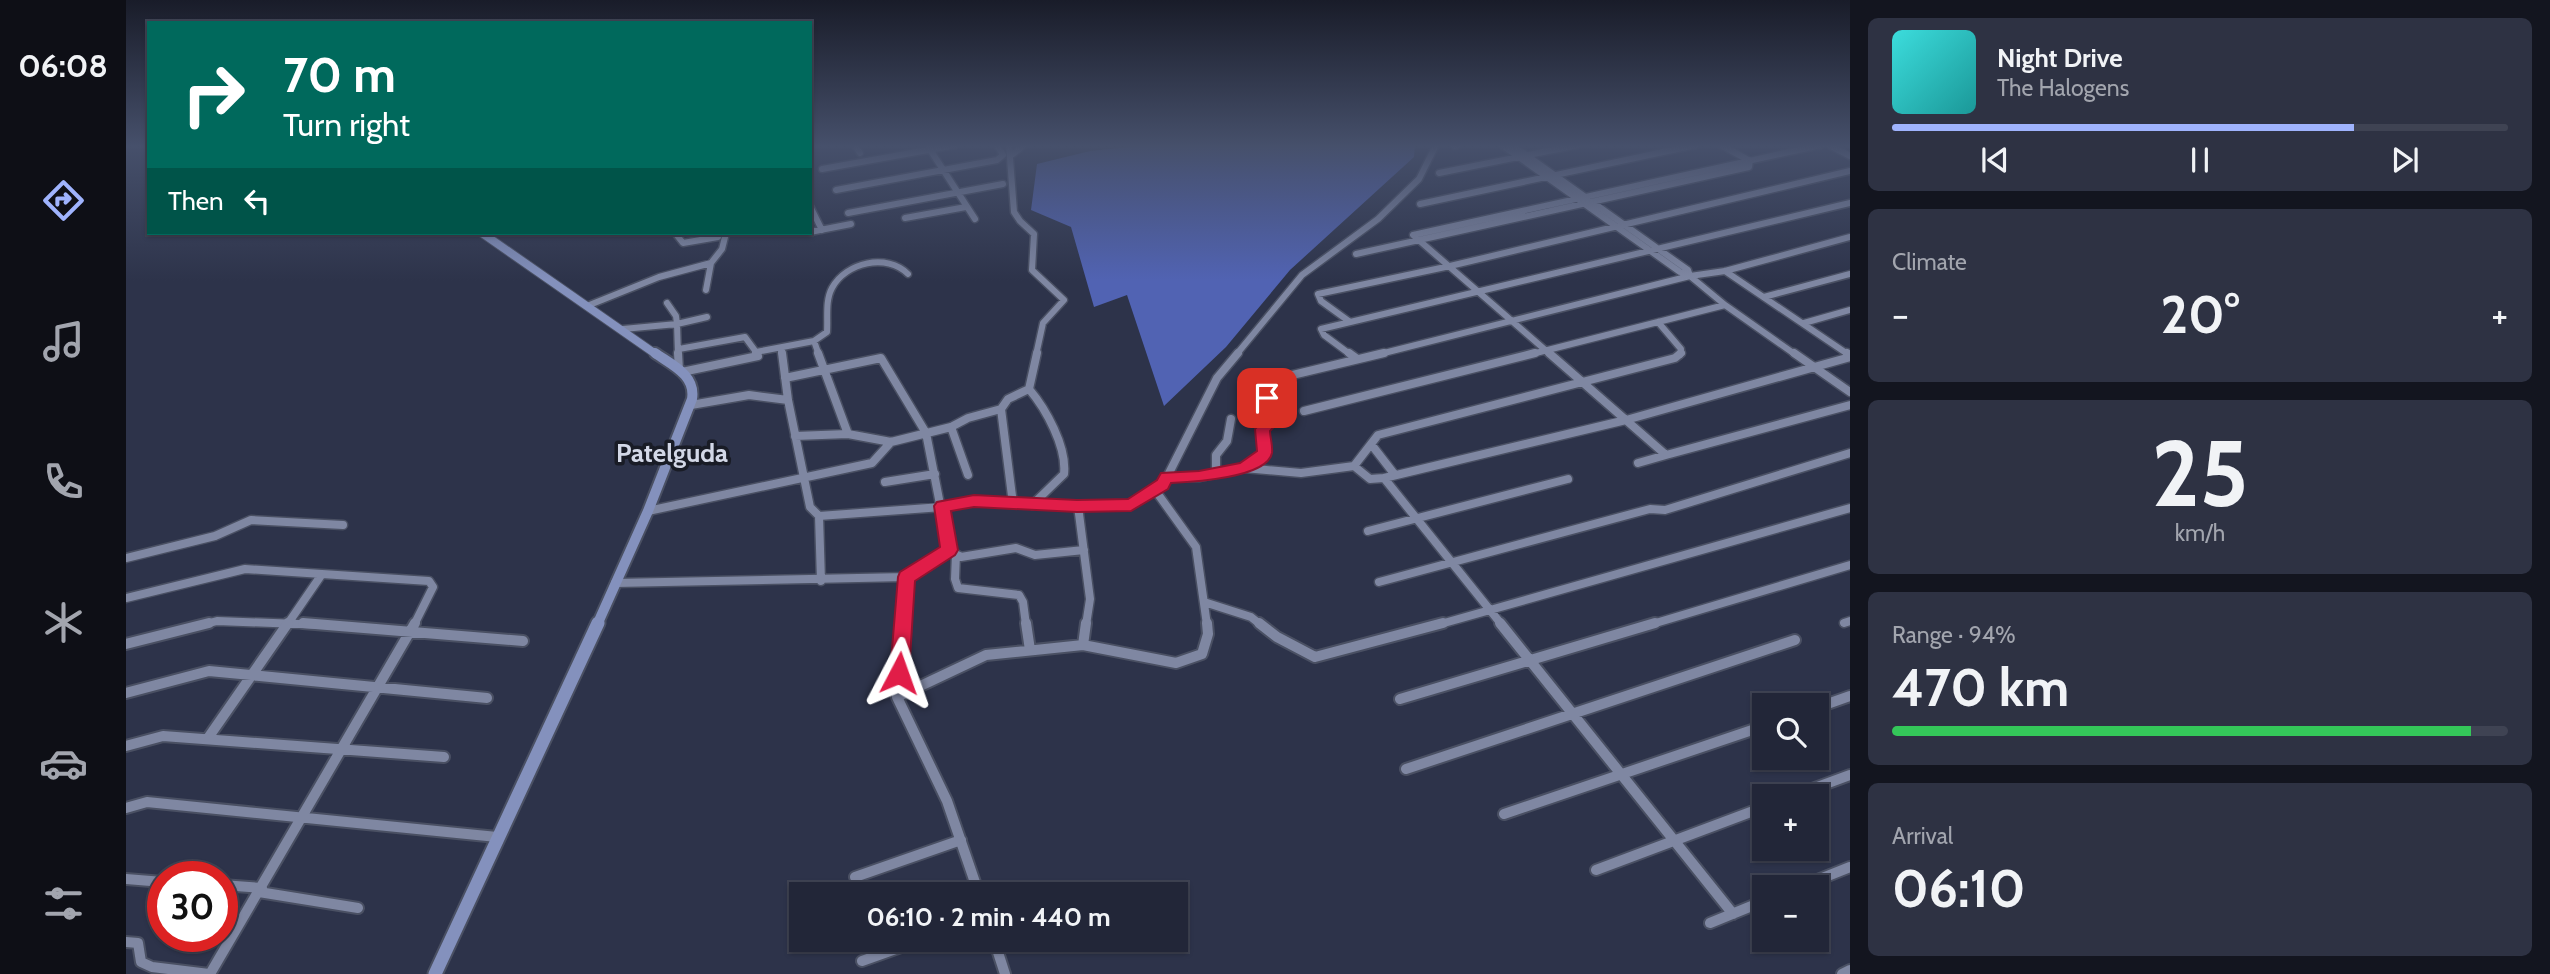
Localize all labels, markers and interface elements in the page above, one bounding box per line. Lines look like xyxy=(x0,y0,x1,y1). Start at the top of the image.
text: Night Drive xyxy=(1997,42,2123,74)
text: 70 m xyxy=(283,45,396,104)
text: 06:08 xyxy=(18,46,108,85)
icon: right xyxy=(168,49,259,140)
text: The Halogens xyxy=(1997,74,2129,102)
text: Turn right xyxy=(283,105,410,144)
icon: previous xyxy=(1976,141,2014,179)
icon: pause xyxy=(2181,141,2219,179)
icon: next xyxy=(2386,141,2424,179)
icon: directions xyxy=(39,176,88,225)
icon: left xyxy=(238,182,276,220)
text: Then xyxy=(168,185,224,217)
text: Climate xyxy=(1892,248,1967,276)
text: 20° xyxy=(2160,283,2240,346)
text: − xyxy=(1892,291,1909,338)
text: + xyxy=(2491,291,2508,338)
icon: music xyxy=(39,317,88,366)
pin xyxy=(1237,368,1297,428)
icon: arrive xyxy=(1248,379,1286,417)
text: 25 xyxy=(2151,418,2249,529)
district label: Patelguda xyxy=(616,437,728,469)
icon: phone xyxy=(39,457,88,506)
text: km/h xyxy=(2175,519,2225,547)
icon: climate xyxy=(39,598,88,647)
text: Range · 94% xyxy=(1892,621,2016,649)
position arrow xyxy=(862,636,936,710)
text: 470 km xyxy=(1892,656,2069,719)
map controls xyxy=(1752,693,1829,952)
button: search xyxy=(1752,693,1829,770)
icon: car xyxy=(39,739,88,788)
button: + xyxy=(1752,784,1829,861)
text: Arrival xyxy=(1892,822,1953,850)
text: 06:10 xyxy=(1892,857,2025,920)
speed limit sign: 30 xyxy=(147,861,238,952)
button: − xyxy=(1752,875,1829,952)
icon: filters xyxy=(39,879,88,928)
text: 06:10 · 2 min · 440 m xyxy=(866,901,1111,933)

